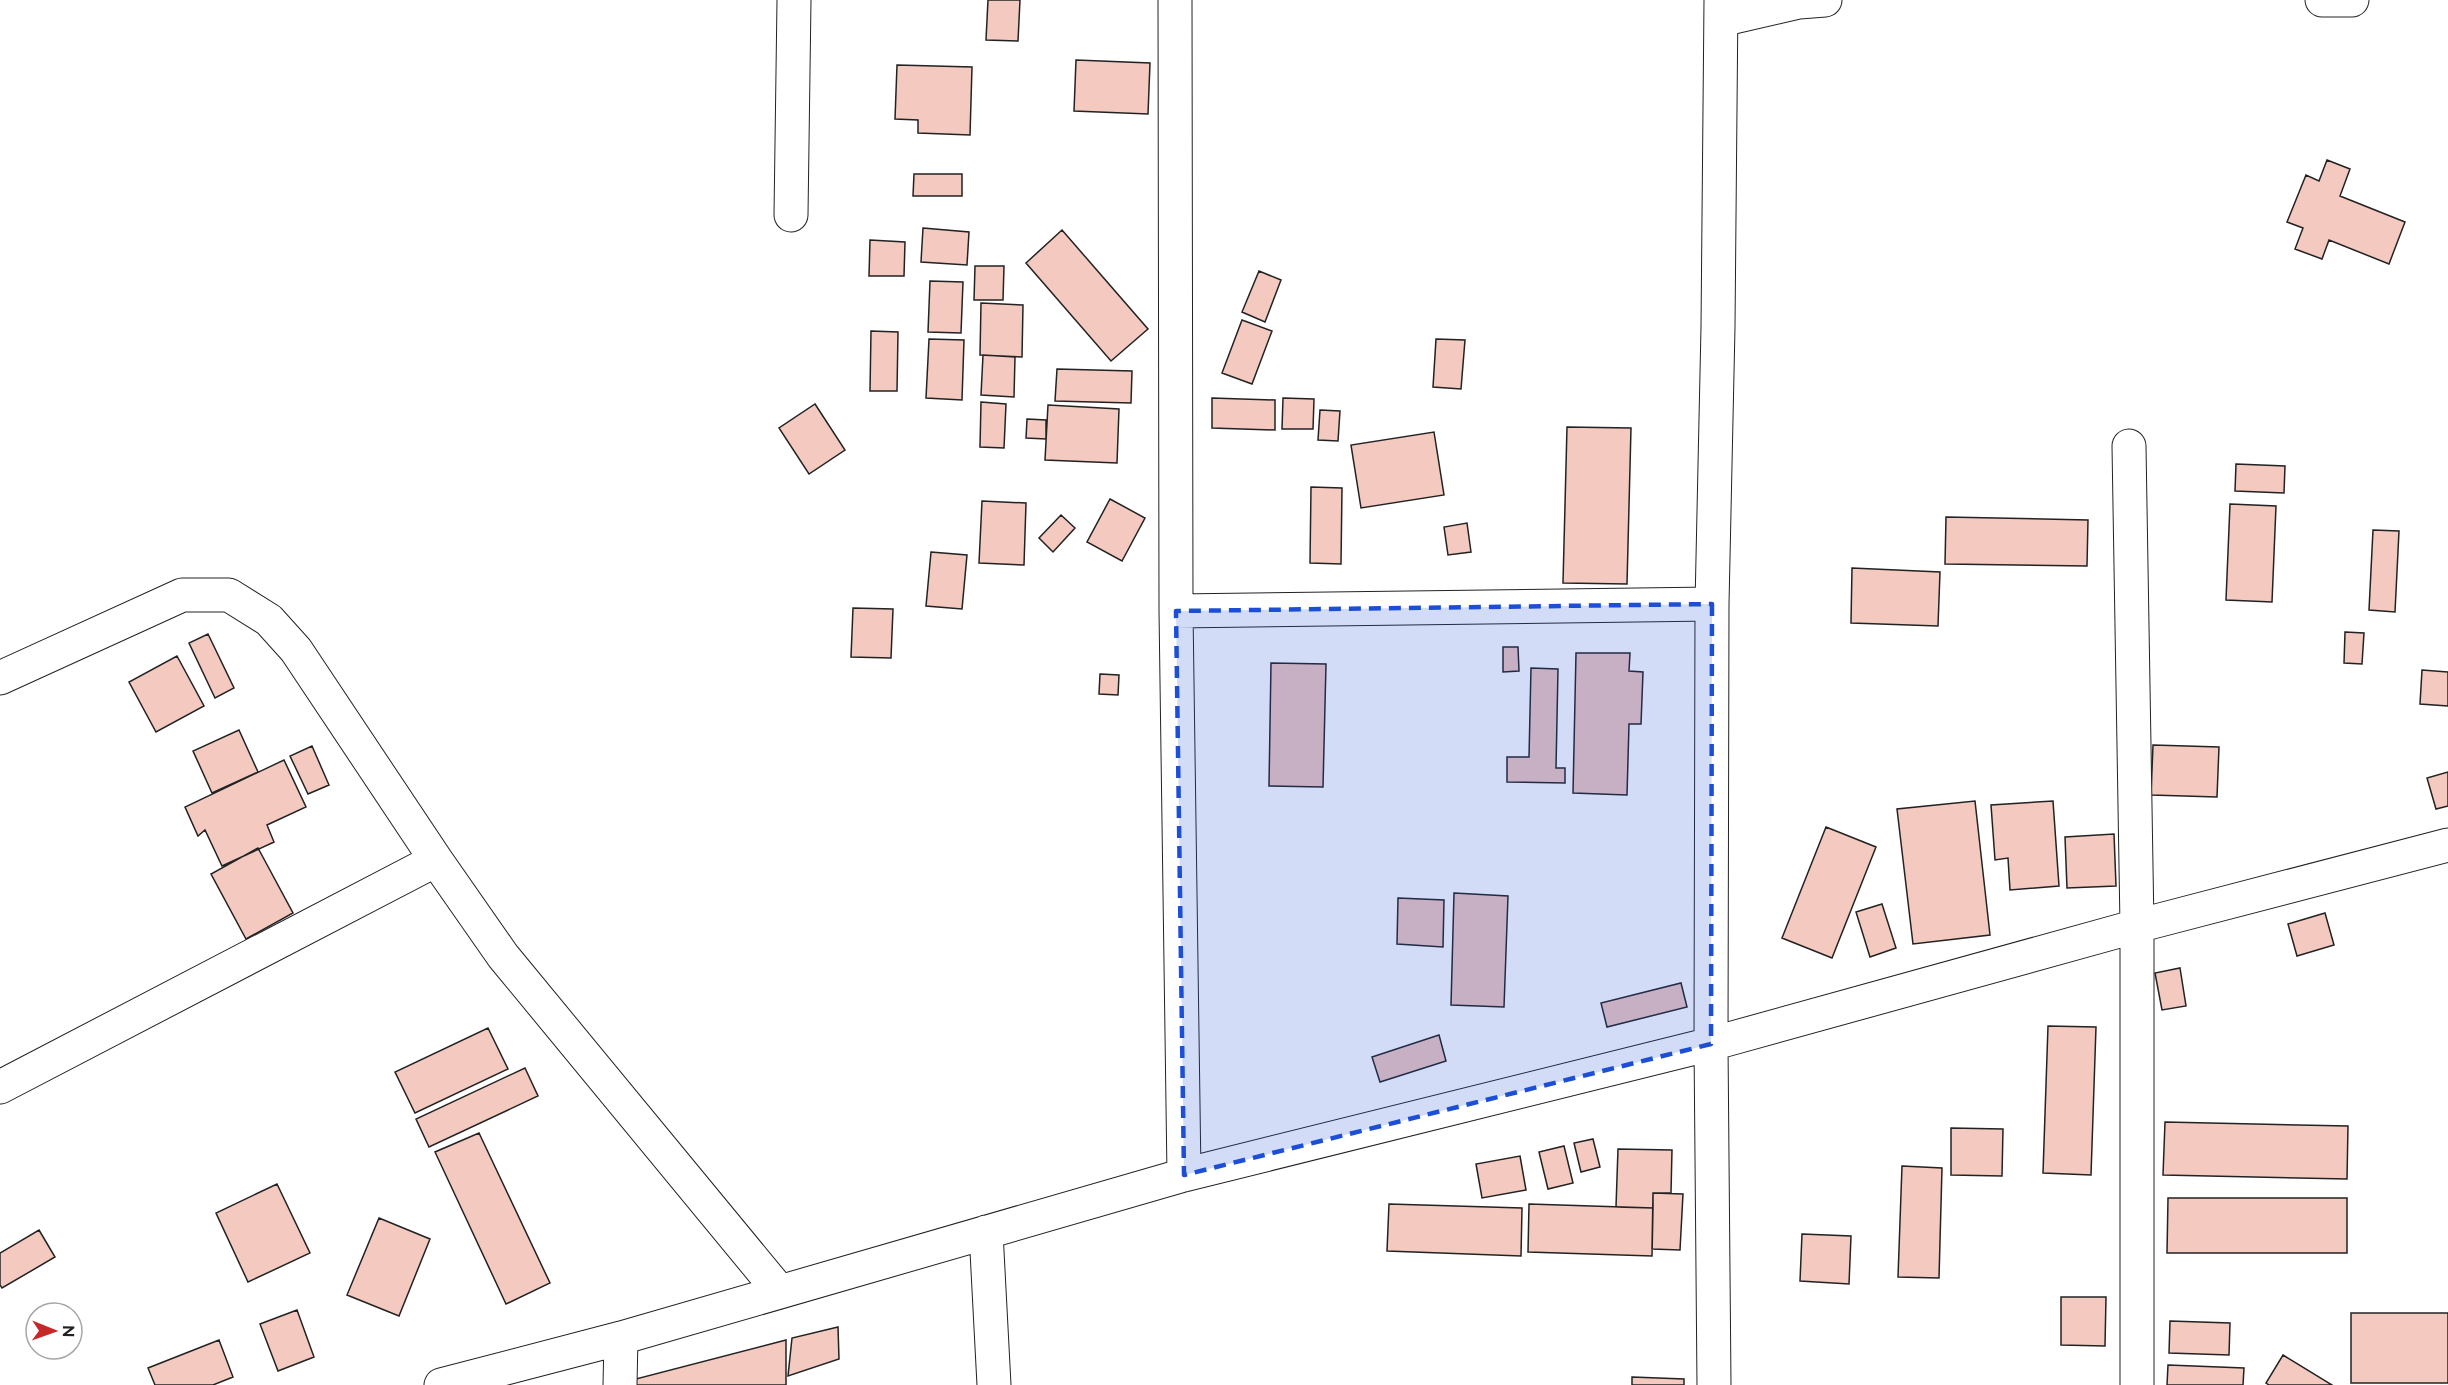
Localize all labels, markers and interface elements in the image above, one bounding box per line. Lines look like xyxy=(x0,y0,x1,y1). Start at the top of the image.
north arrow xyxy=(24,1301,84,1361)
text: N xyxy=(59,1325,78,1338)

